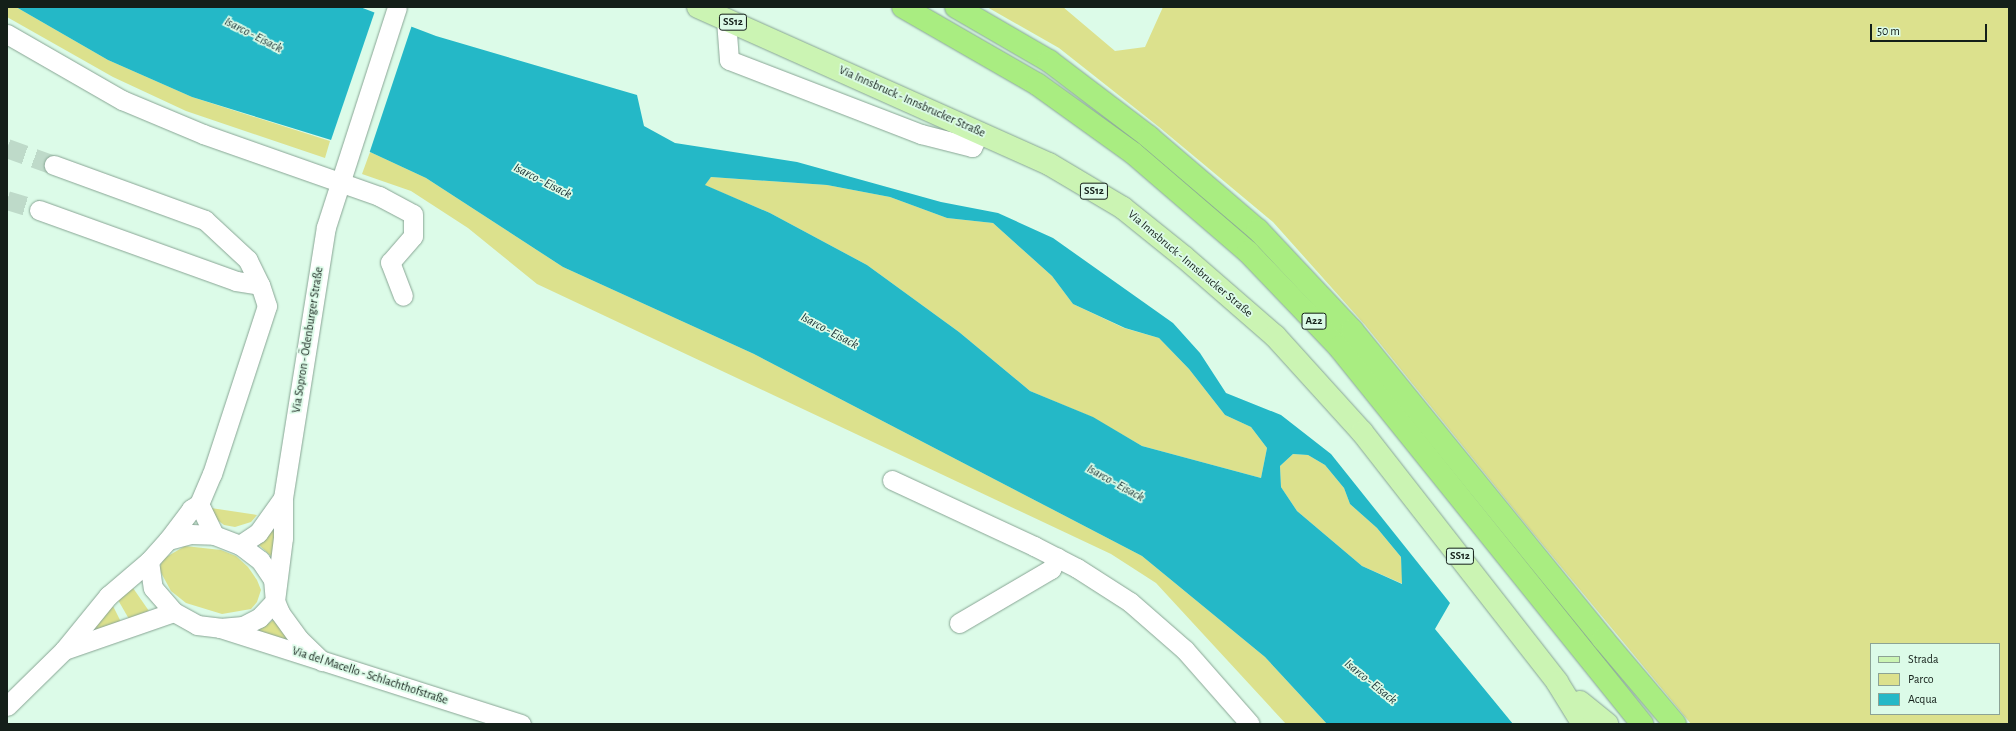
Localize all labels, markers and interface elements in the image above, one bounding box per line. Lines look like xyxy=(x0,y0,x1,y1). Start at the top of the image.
road number: SS12 xyxy=(718,13,748,31)
water label: Isarco - Eisack xyxy=(221,15,285,57)
scale bar xyxy=(1872,16,1989,42)
text: 50 m xyxy=(1877,25,1900,37)
street label: Via Innsbruck - Innsbrucker Straße xyxy=(837,63,987,141)
water label: Isarco - Eisack xyxy=(510,161,574,203)
road number: SS12 xyxy=(1079,182,1109,200)
street label: Via Innsbruck - Innsbrucker Straße xyxy=(1125,207,1255,321)
street label: Via Sopron - Ödenburger Straße xyxy=(289,266,327,414)
water label: Isarco - Eisack xyxy=(797,310,861,354)
road number: A22 xyxy=(1301,312,1327,330)
water label: Isarco - Eisack xyxy=(1083,462,1147,506)
road number: SS12 xyxy=(1445,547,1475,565)
legend xyxy=(1870,643,2000,715)
street label: Via del Macello - Schlachthofstraße xyxy=(290,644,450,708)
text: Strada xyxy=(1908,653,1939,665)
water label: Isarco - Eisack xyxy=(1340,657,1400,709)
text: Parco xyxy=(1908,673,1934,685)
text: Acqua xyxy=(1908,693,1937,705)

